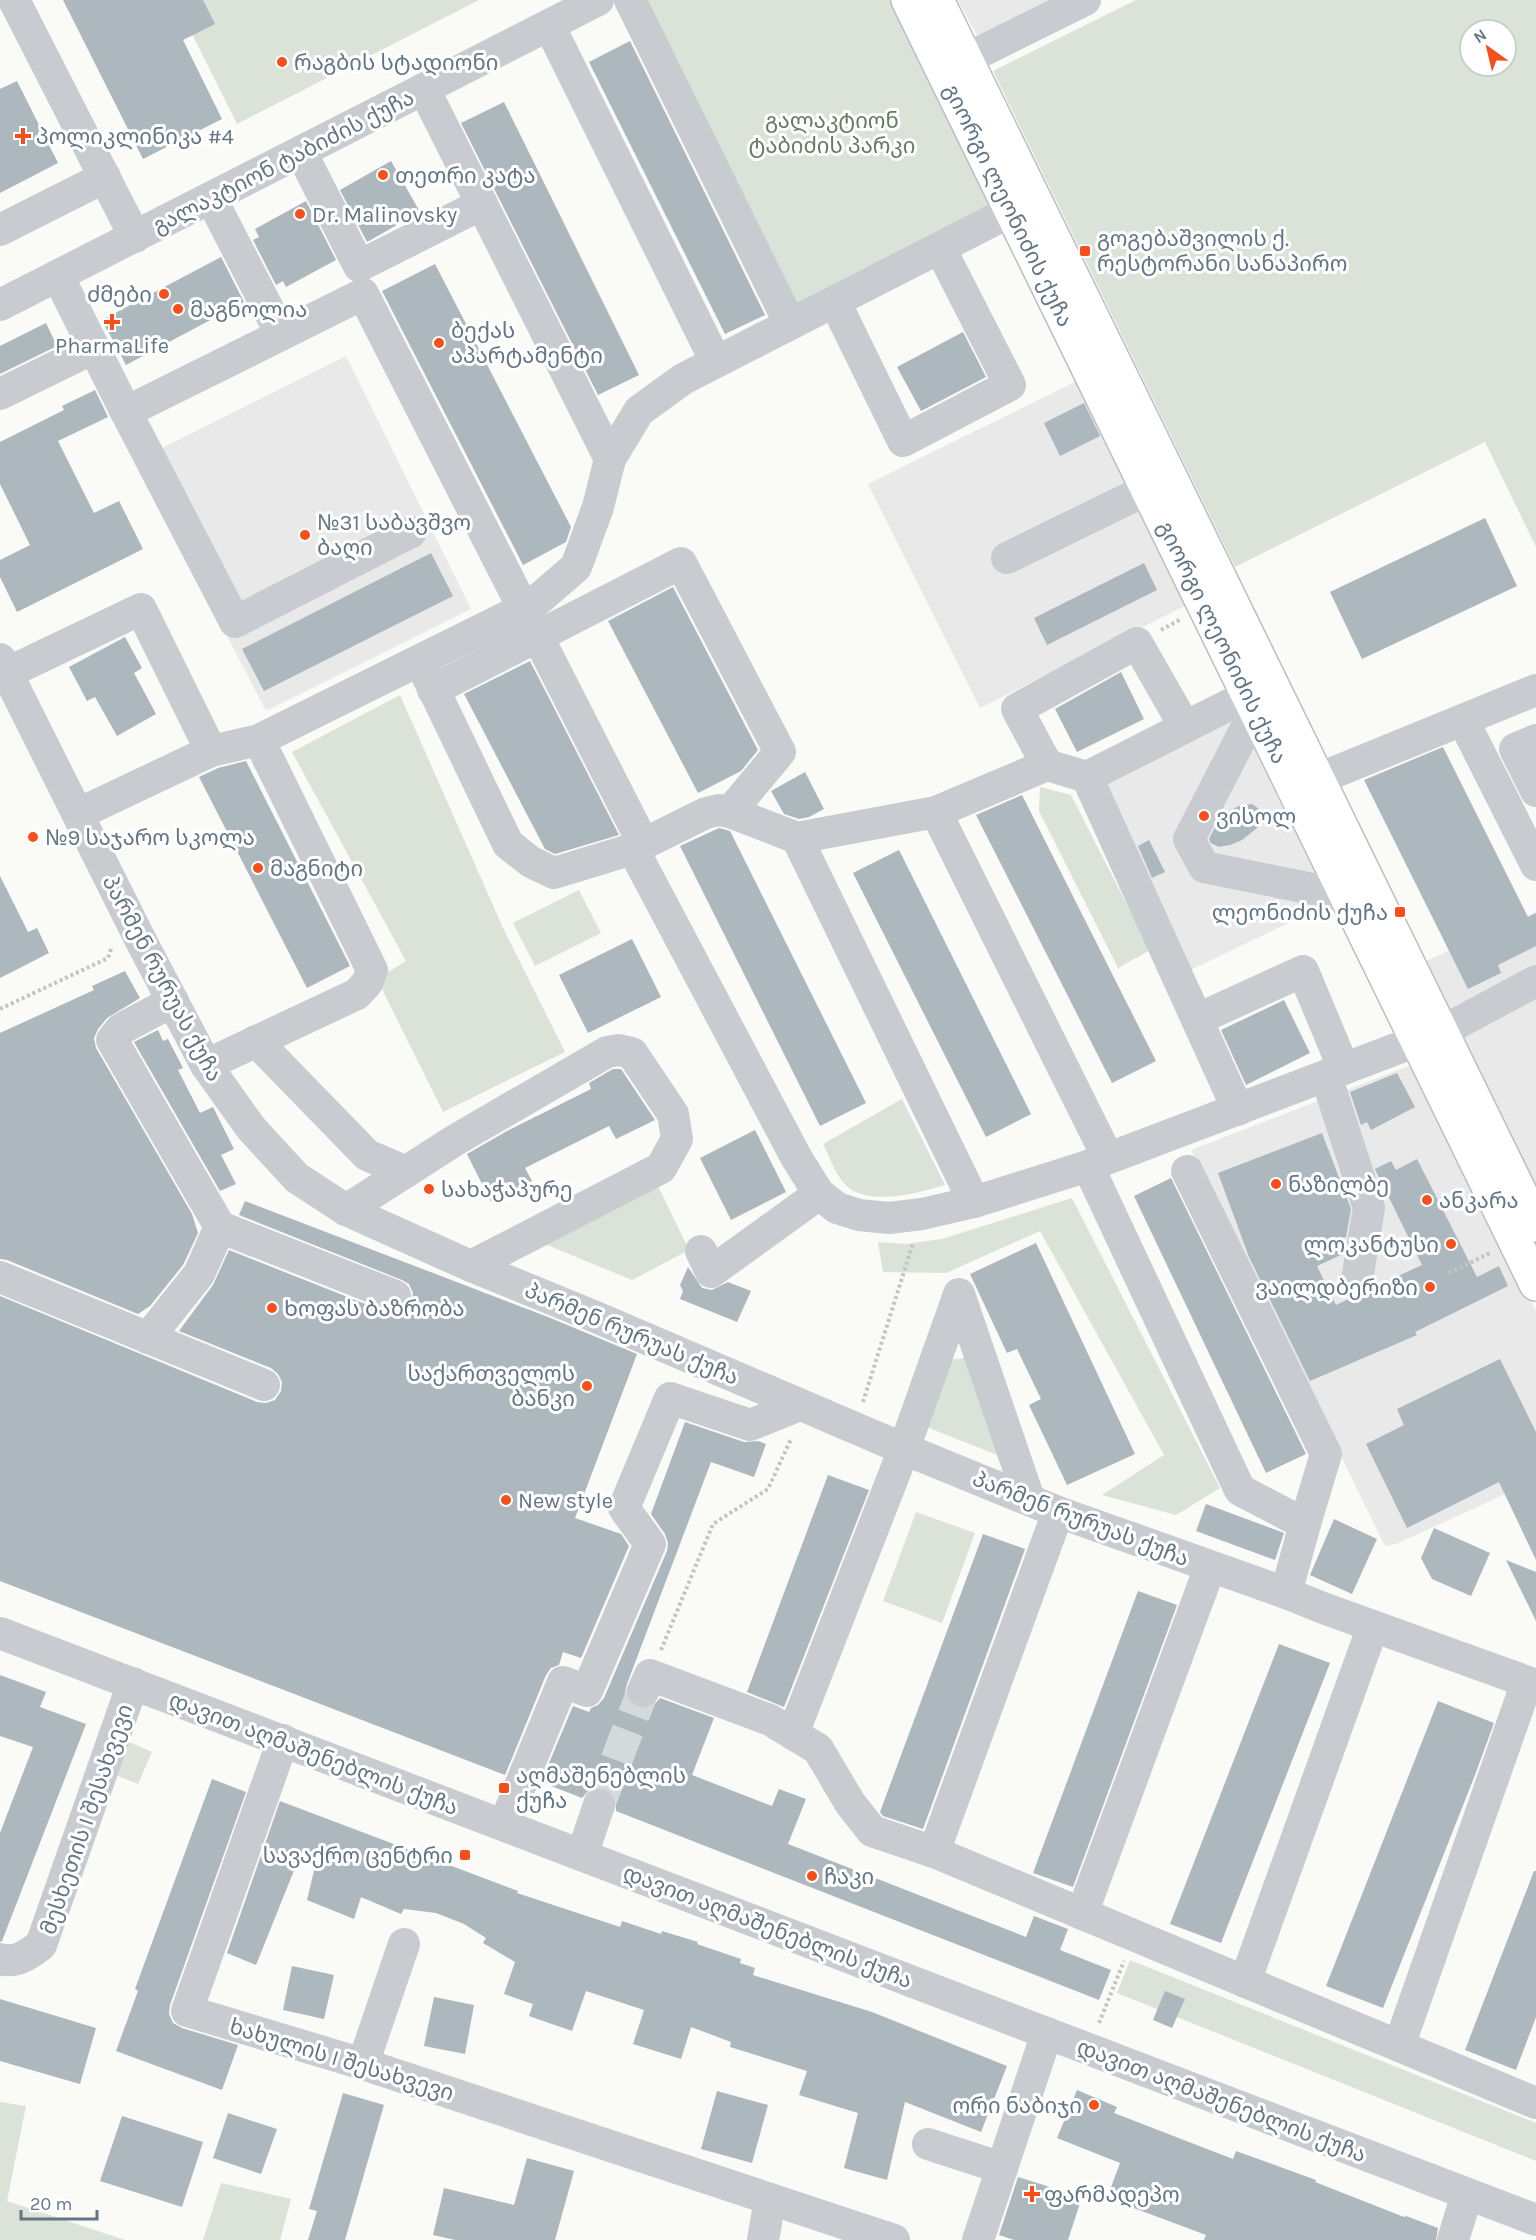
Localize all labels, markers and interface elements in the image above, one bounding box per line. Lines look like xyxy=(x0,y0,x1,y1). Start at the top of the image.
north arrow xyxy=(1458,18,1518,78)
text: N xyxy=(1470,25,1490,47)
place label: რაგბის სტადიონი xyxy=(294,50,498,76)
marker: რაგბის სტადიონი xyxy=(275,55,289,69)
street label: გიორგი ლეონიძის ქუჩა xyxy=(938,80,1078,331)
street label: გალაკტიონ ტაბიძის ქუჩა xyxy=(148,85,418,239)
park label: გალაკტიონ ტაბიძის პარკი xyxy=(749,108,915,159)
place label: პოლიკლინიკა #4 xyxy=(36,124,234,150)
marker: პოლიკლინიკა #4 xyxy=(14,127,32,145)
place label: თეთრი კატა xyxy=(395,163,535,189)
marker: თეთრი კატა xyxy=(376,168,390,182)
place label: Dr. Malinovsky xyxy=(312,202,457,228)
marker: Dr. Malinovsky xyxy=(293,207,307,221)
place label: გოგებაშვილის ქ. რესტორანი სანაპირო xyxy=(1097,226,1347,277)
marker: გოგებაშვილის ქ. რესტორანი სანაპირო xyxy=(1078,244,1092,258)
place label: ძმები xyxy=(87,282,152,308)
marker: ძმები xyxy=(157,287,171,301)
place label: მაგნოლია xyxy=(190,297,307,323)
marker: მაგნოლია xyxy=(171,302,185,316)
marker: PharmaLife xyxy=(105,315,119,329)
place label: ბექას აპარტამენტი xyxy=(451,318,603,369)
place label: PharmaLife xyxy=(55,333,169,359)
marker: ბექას აპარტამენტი xyxy=(432,336,446,350)
place label: №31 საბავშვო ბაღი xyxy=(317,510,471,561)
street label: გიორგი ლეონიძის ქუჩა xyxy=(1152,517,1292,768)
marker: №31 საბავშვო ბაღი xyxy=(298,528,312,542)
place label: ვისოლ xyxy=(1216,804,1296,830)
marker: ვისოლ xyxy=(1197,809,1211,823)
place label: №9 საჯარო სკოლა xyxy=(45,825,255,851)
marker: №9 საჯარო სკოლა xyxy=(26,830,40,844)
place label: მაგნიტი xyxy=(270,856,363,882)
marker: მაგნიტი xyxy=(251,861,265,875)
street label: პარმენ რურუას ქუჩა xyxy=(97,871,228,1086)
place label: ლეონიძის ქუჩა xyxy=(1212,900,1388,926)
marker: ლეონიძის ქუჩა xyxy=(1393,905,1407,919)
place label: ნაზილბე xyxy=(1288,1172,1389,1198)
place label: სახაჭაპურე xyxy=(441,1177,573,1203)
marker: ნაზილბე xyxy=(1269,1177,1283,1191)
marker: სახაჭაპურე xyxy=(422,1182,436,1196)
place label: ანკარა xyxy=(1439,1188,1519,1214)
marker: ანკარა xyxy=(1420,1193,1434,1207)
place label: ლოკანტუსი xyxy=(1304,1232,1439,1258)
marker: ლოკანტუსი xyxy=(1444,1237,1458,1251)
place label: ვაილდბერიზი xyxy=(1255,1275,1418,1301)
street label: პარმენ რურუას ქუჩა xyxy=(521,1277,742,1391)
marker: ვაილდბერიზი xyxy=(1423,1280,1437,1294)
place label: Ხოფას Ბაზრობა xyxy=(284,1296,465,1322)
marker: Ხოფას Ბაზრობა xyxy=(265,1301,279,1315)
place label: საქართველოს ბანკი xyxy=(408,1361,575,1412)
marker: საქართველოს ბანკი xyxy=(580,1379,594,1393)
street label: პარმენ რურუას ქუჩა xyxy=(969,1466,1193,1572)
place label: New style xyxy=(518,1488,613,1514)
marker: New style xyxy=(499,1493,513,1507)
street label: დავით აღმაშენებლის ქუჩა xyxy=(165,1687,462,1821)
street label: მესხეთის I შესახვევი xyxy=(35,1701,139,1938)
place label: აღმაშენებლის ქუჩა xyxy=(516,1763,686,1814)
marker: აღმაშენებლის ქუჩა xyxy=(497,1781,511,1795)
place label: სავაქრო ცენტრი xyxy=(263,1843,453,1869)
marker: სავაქრო ცენტრი xyxy=(458,1848,472,1862)
street label: დავით აღმაშენებლის ქუჩა xyxy=(619,1860,916,1994)
place label: ჩაკი xyxy=(824,1864,874,1890)
marker: ჩაკი xyxy=(805,1869,819,1883)
street label: ხახულის I შესახვევი xyxy=(226,2013,457,2106)
street label: დავით აღმაშენებლის ქუჩა xyxy=(1073,2034,1370,2168)
place label: ორი ნაბიჯი xyxy=(953,2093,1082,2119)
marker: ორი ნაბიჯი xyxy=(1087,2098,1101,2112)
place label: ფარმადეპო xyxy=(1044,2182,1180,2208)
scale bar xyxy=(21,2183,98,2221)
marker: ფარმადეპო xyxy=(1025,2187,1039,2201)
text: 20 m xyxy=(30,2193,72,2215)

